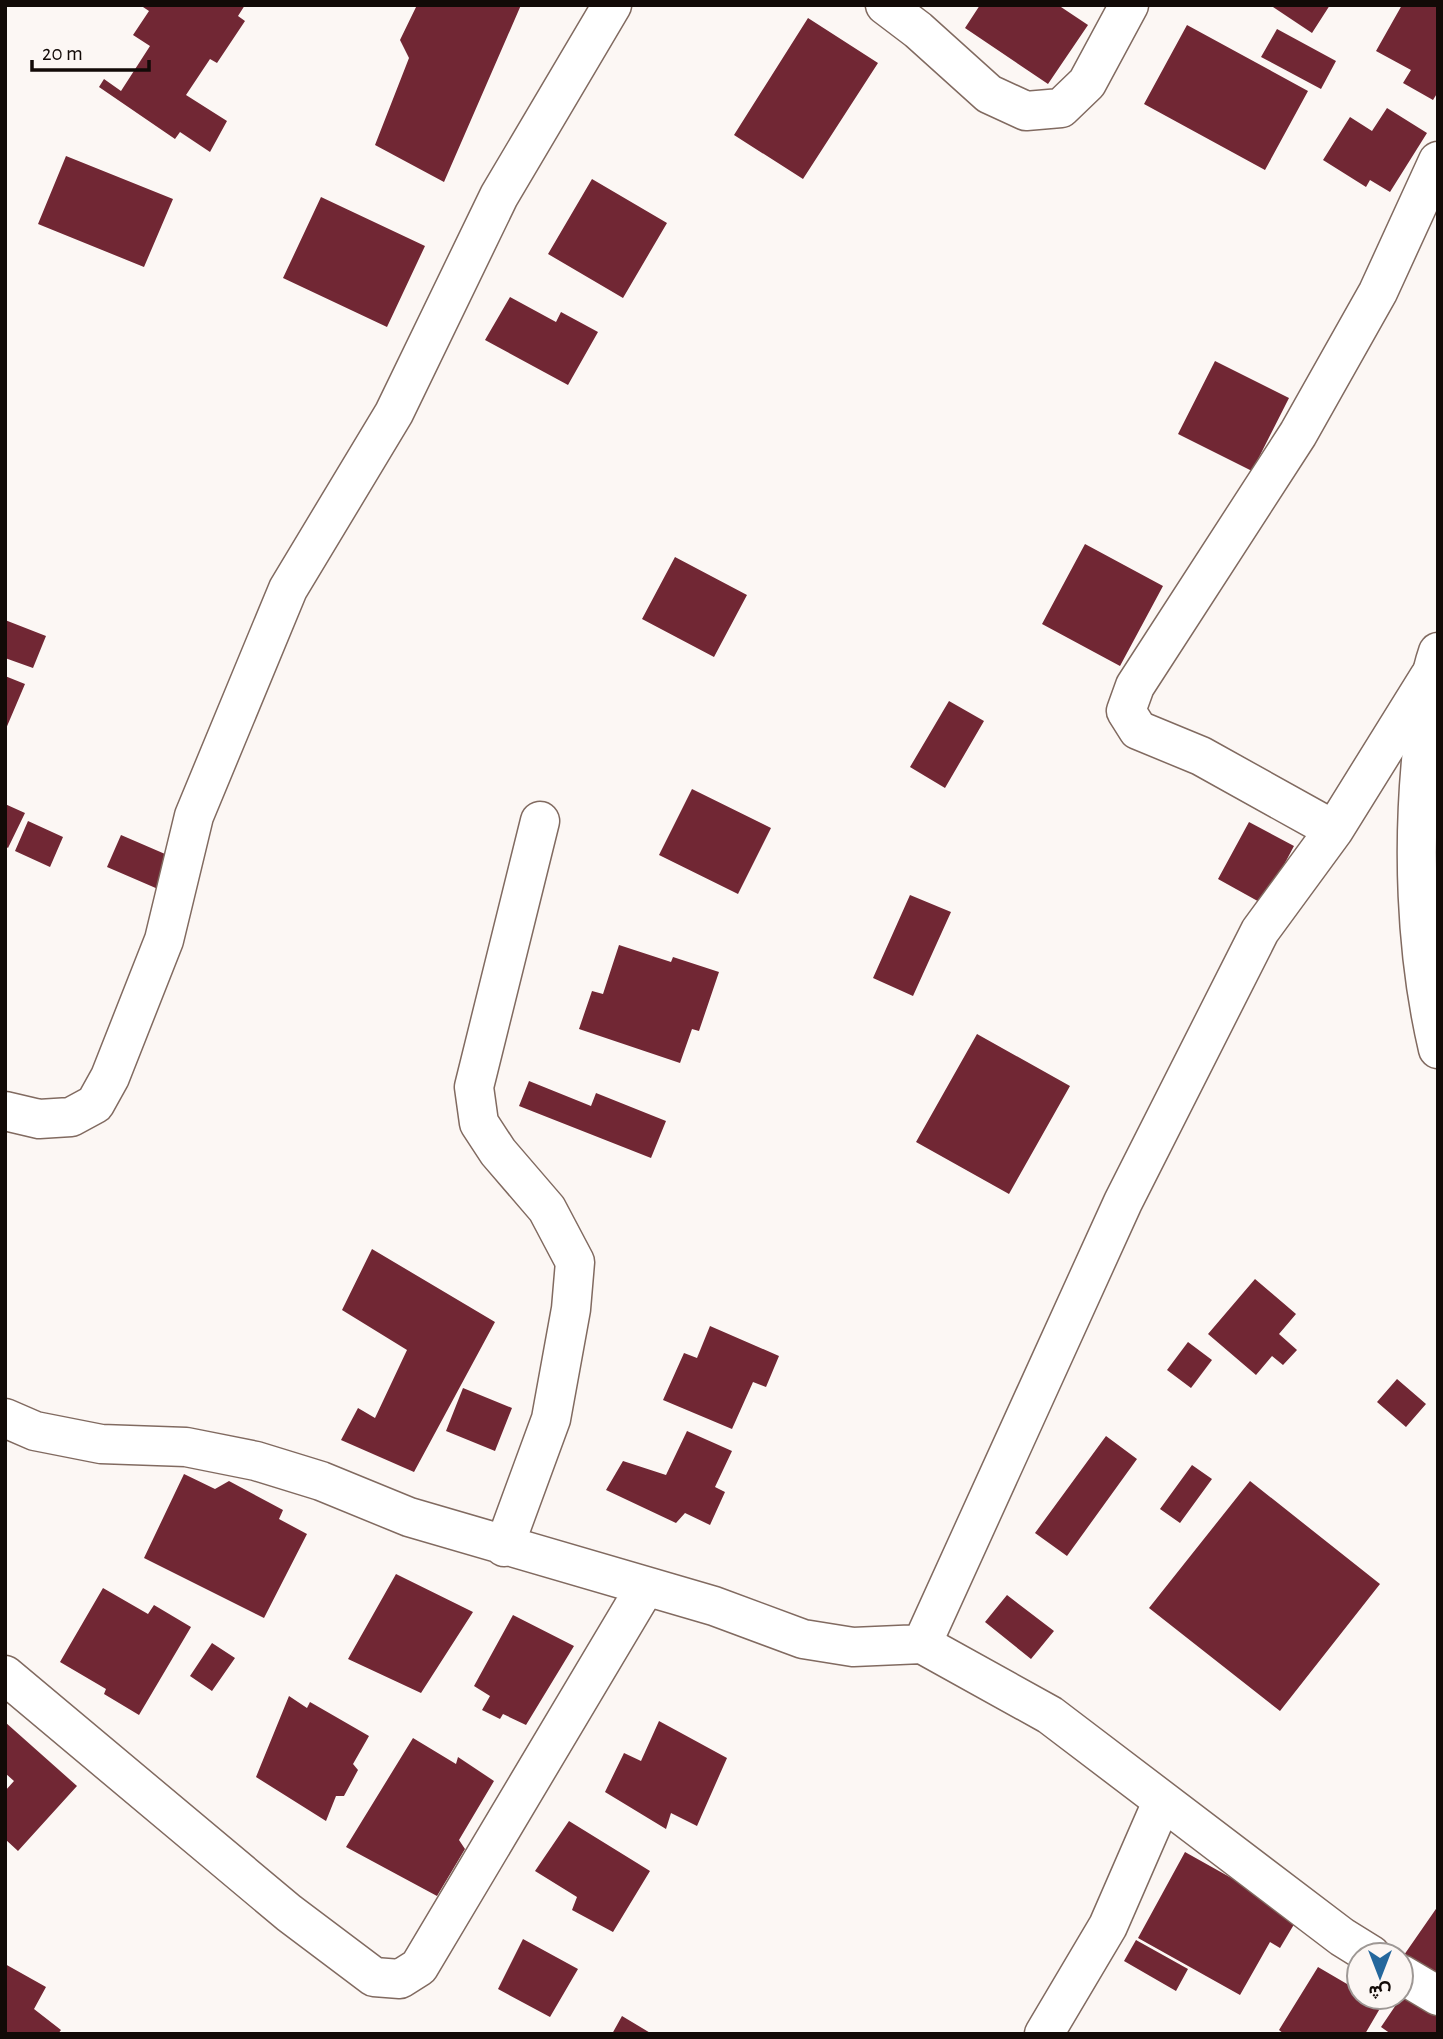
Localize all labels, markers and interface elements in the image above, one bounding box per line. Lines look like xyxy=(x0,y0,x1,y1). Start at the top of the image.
scale bar xyxy=(32,28,149,72)
text: 20 m xyxy=(42,43,83,64)
north arrow xyxy=(1345,1941,1415,2011)
text: ش xyxy=(1368,1981,1391,2001)

